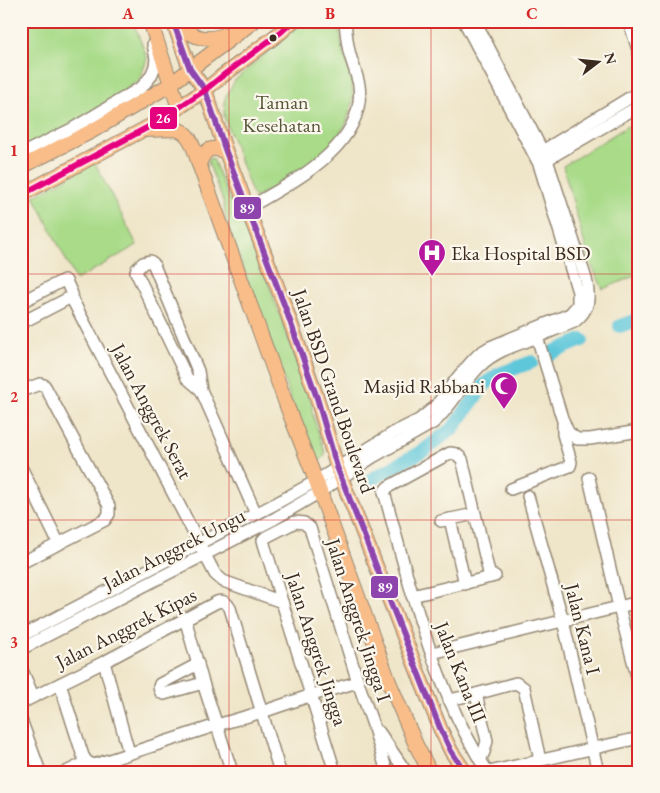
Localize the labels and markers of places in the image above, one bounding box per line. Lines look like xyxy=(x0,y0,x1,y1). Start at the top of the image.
unlabelled marker xyxy=(268,33,278,43)
hospital icon: Eka Hospital BSD xyxy=(417,238,447,277)
place label: Eka Hospital BSD xyxy=(451,240,591,266)
mosque icon: Masjid Rabbani xyxy=(489,371,519,410)
place label: Masjid Rabbani xyxy=(364,373,485,399)

